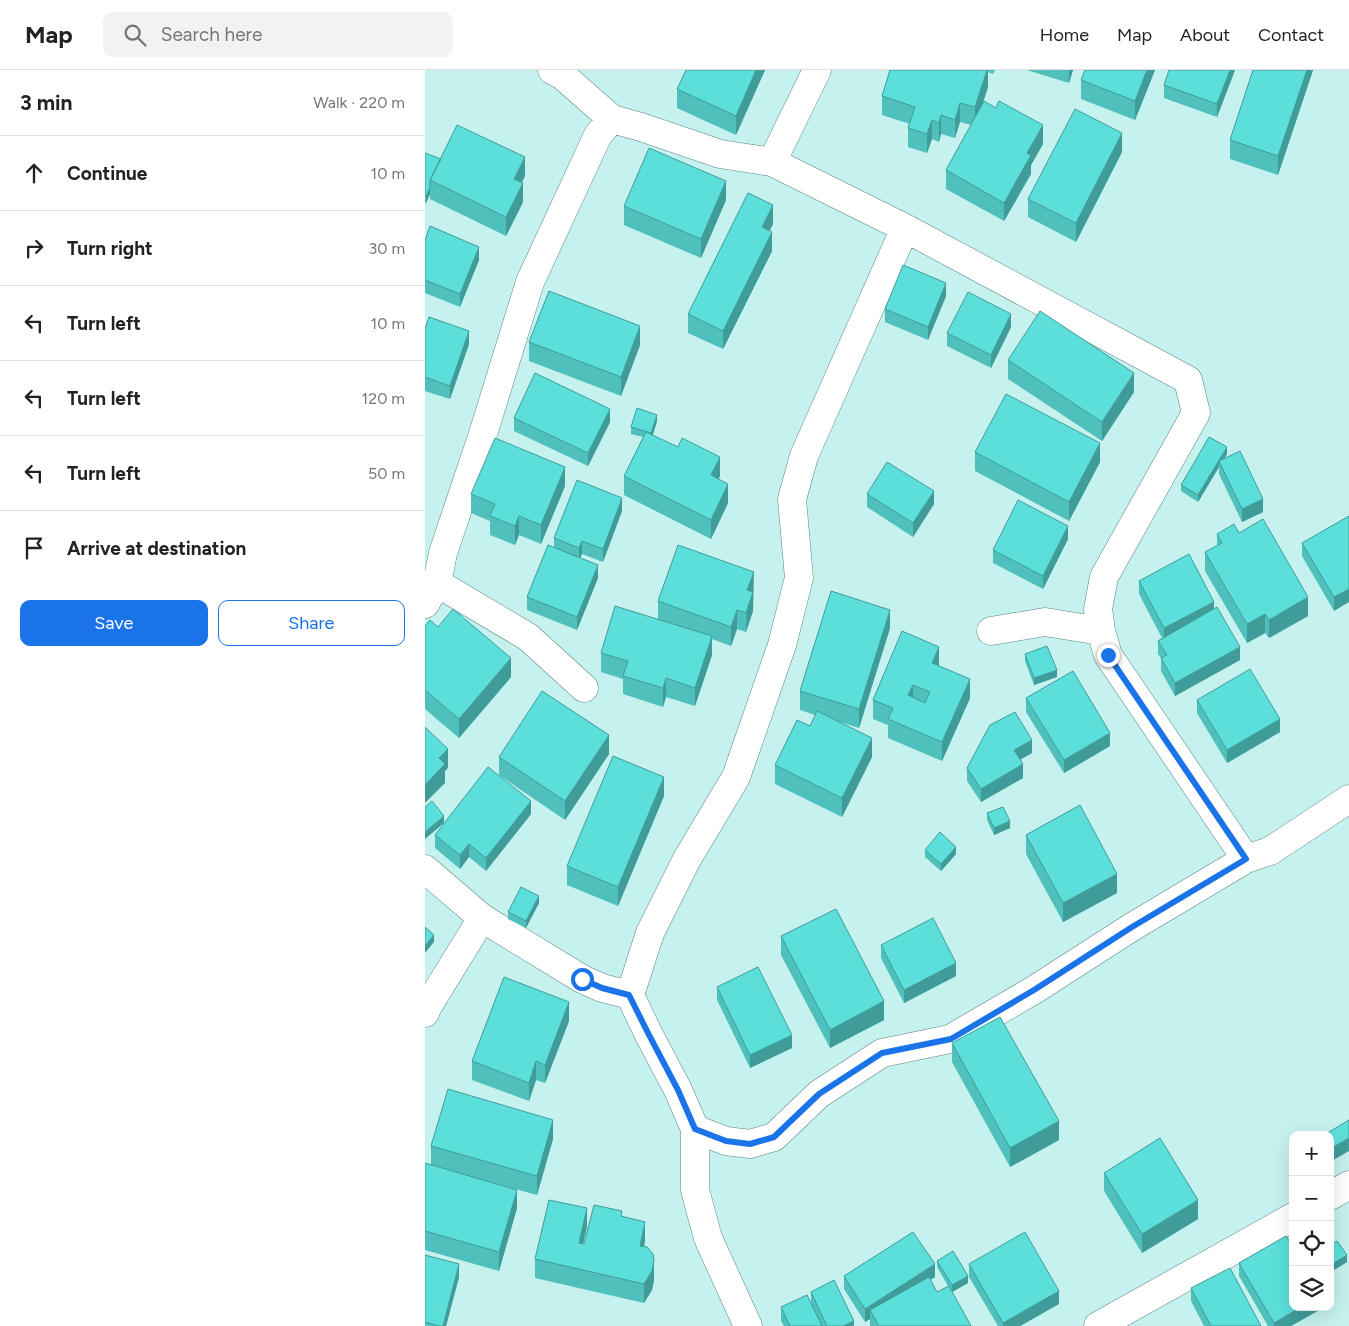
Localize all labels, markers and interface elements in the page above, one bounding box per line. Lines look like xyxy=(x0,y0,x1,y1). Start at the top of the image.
search box xyxy=(103,12,453,57)
text: Map xyxy=(25,20,73,49)
icon: search xyxy=(121,21,149,49)
text: Search here xyxy=(161,23,262,46)
text: Home xyxy=(1040,24,1089,46)
text: Map xyxy=(1117,24,1152,46)
text: About xyxy=(1180,24,1230,46)
text: Contact xyxy=(1258,24,1324,46)
text: 3 min xyxy=(20,90,72,115)
text: Walk · 220 m xyxy=(313,93,405,112)
icon: ahead xyxy=(20,159,48,187)
text: Continue xyxy=(67,162,147,185)
text: 10 m xyxy=(371,164,405,183)
icon: right xyxy=(20,234,48,262)
text: Turn right xyxy=(67,237,153,260)
text: 30 m xyxy=(368,239,405,258)
icon: left xyxy=(20,309,48,337)
text: Turn left xyxy=(67,312,141,335)
text: 10 m xyxy=(371,314,405,333)
icon: left xyxy=(20,384,48,412)
text: Turn left xyxy=(67,387,141,410)
text: 120 m xyxy=(362,389,405,408)
icon: left xyxy=(20,459,48,487)
text: Turn left xyxy=(67,462,141,485)
text: 50 m xyxy=(368,464,405,483)
icon: arrive xyxy=(20,534,48,562)
text: Arrive at destination xyxy=(67,537,246,560)
button: Save xyxy=(20,600,208,646)
button: Share xyxy=(218,600,405,646)
route end xyxy=(1097,644,1120,667)
route start xyxy=(571,968,594,991)
map controls xyxy=(1289,1131,1334,1311)
button: + xyxy=(1289,1131,1334,1176)
button: − xyxy=(1289,1176,1334,1221)
button: locate xyxy=(1289,1221,1334,1266)
button: layers xyxy=(1289,1266,1334,1311)

